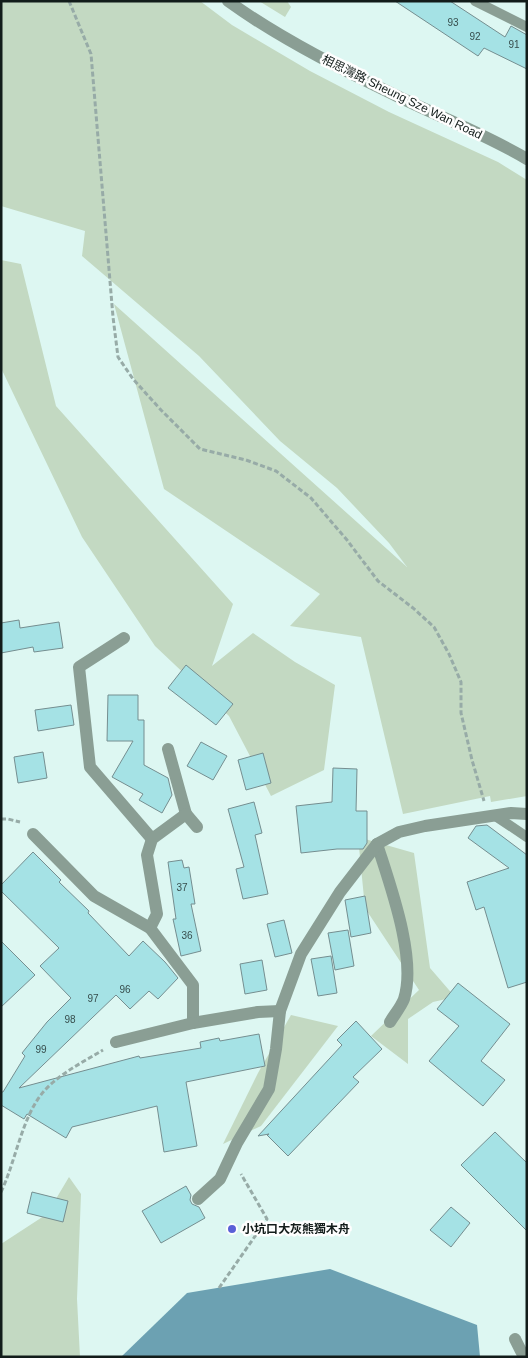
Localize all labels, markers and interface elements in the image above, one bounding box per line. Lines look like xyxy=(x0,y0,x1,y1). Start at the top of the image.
house number: 93 xyxy=(447,17,459,28)
house number: 92 xyxy=(469,31,481,42)
house number: 91 xyxy=(508,39,520,50)
street label: 相思灣路 Sheung Sze Wan Road xyxy=(320,52,484,142)
house number: 37 xyxy=(176,882,188,893)
house number: 36 xyxy=(181,930,193,941)
house number: 96 xyxy=(119,984,131,995)
house number: 97 xyxy=(87,993,99,1004)
house number: 98 xyxy=(64,1014,76,1025)
house number: 99 xyxy=(35,1044,47,1055)
place label: 小坑口大灰熊獨木舟 xyxy=(242,1222,350,1236)
marker: 小坑口大灰熊獨木舟 xyxy=(226,1223,238,1235)

